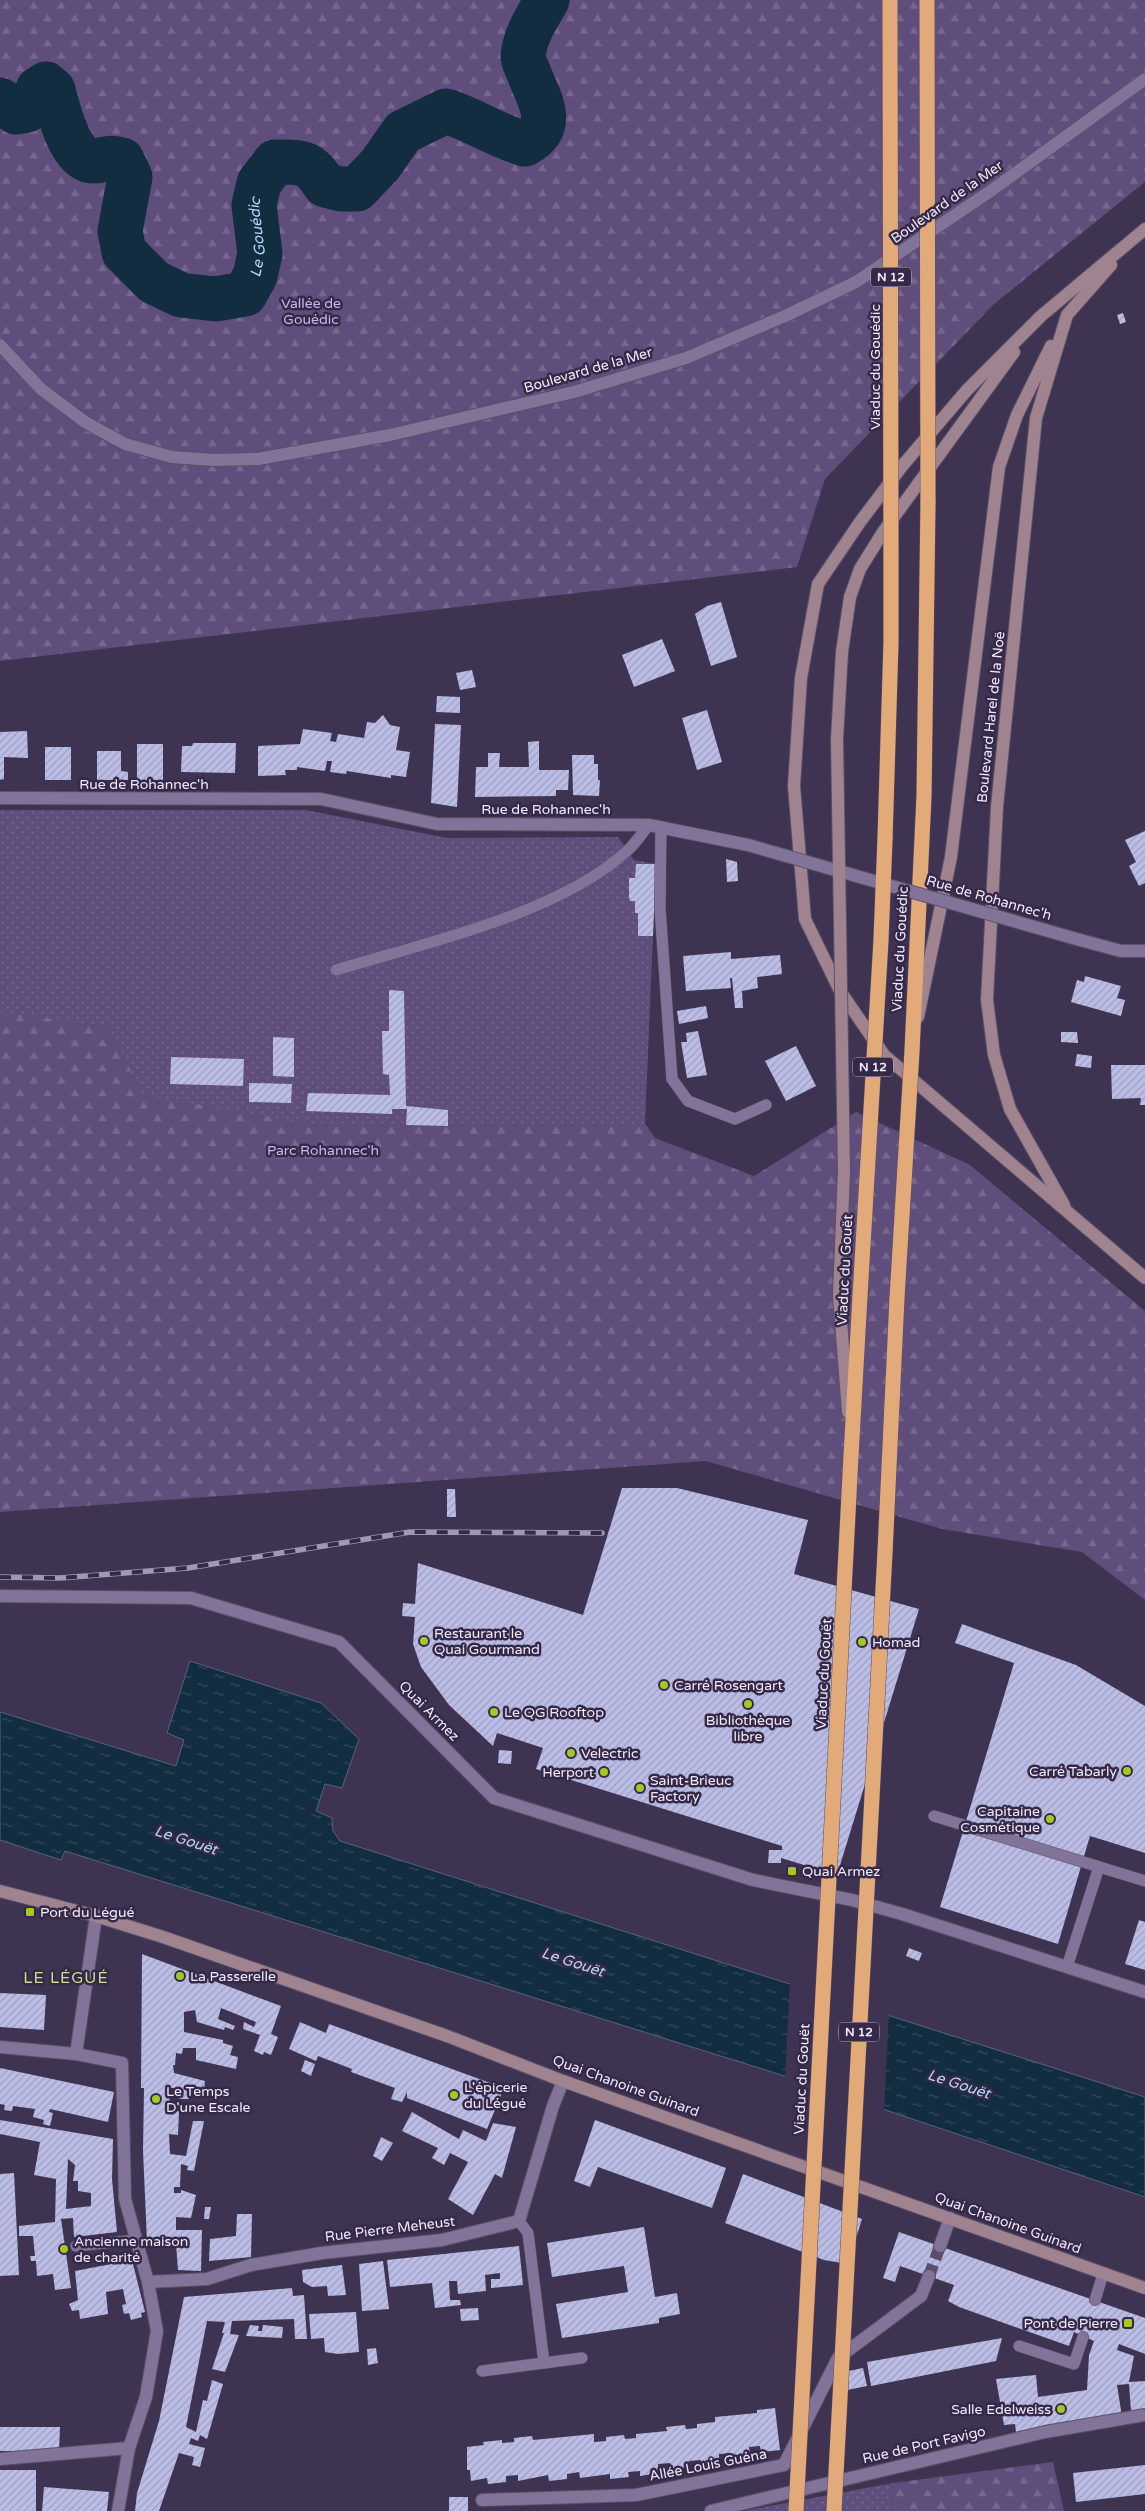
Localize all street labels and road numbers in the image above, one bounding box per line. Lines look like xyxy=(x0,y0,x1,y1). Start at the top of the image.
street label: Boulevard de la Mer xyxy=(888,157,1007,247)
road number: N 12 xyxy=(871,268,911,286)
street label: Viaduc du Gouédic xyxy=(867,304,884,430)
street label: Boulevard de la Mer xyxy=(522,343,655,396)
street label: Boulevard Harel de la Noë xyxy=(974,630,1008,804)
street label: Rue de Rohannec'h xyxy=(79,776,209,793)
street label: Rue de Rohannec'h xyxy=(481,801,611,818)
street label: Rue de Rohannec'h xyxy=(924,872,1054,924)
street label: Viaduc du Gouédic xyxy=(888,886,912,1012)
road number: N 12 xyxy=(853,1058,893,1076)
street label: Viaduc du Gouët xyxy=(834,1213,856,1326)
street label: Viaduc du Gouët xyxy=(813,1617,835,1730)
street label: Quai Armez xyxy=(395,1677,463,1745)
street label: Viaduc du Gouët xyxy=(791,2022,813,2135)
road number: N 12 xyxy=(839,2022,879,2041)
street label: Quai Chanoine Guinard xyxy=(550,2052,702,2120)
street label: Quai Chanoine Guinard xyxy=(932,2189,1084,2257)
street label: Rue Pierre Meheust xyxy=(324,2212,457,2245)
street label: Rue de Port Favigo xyxy=(861,2423,987,2467)
street label: Allée Louis Guéna xyxy=(648,2445,768,2485)

